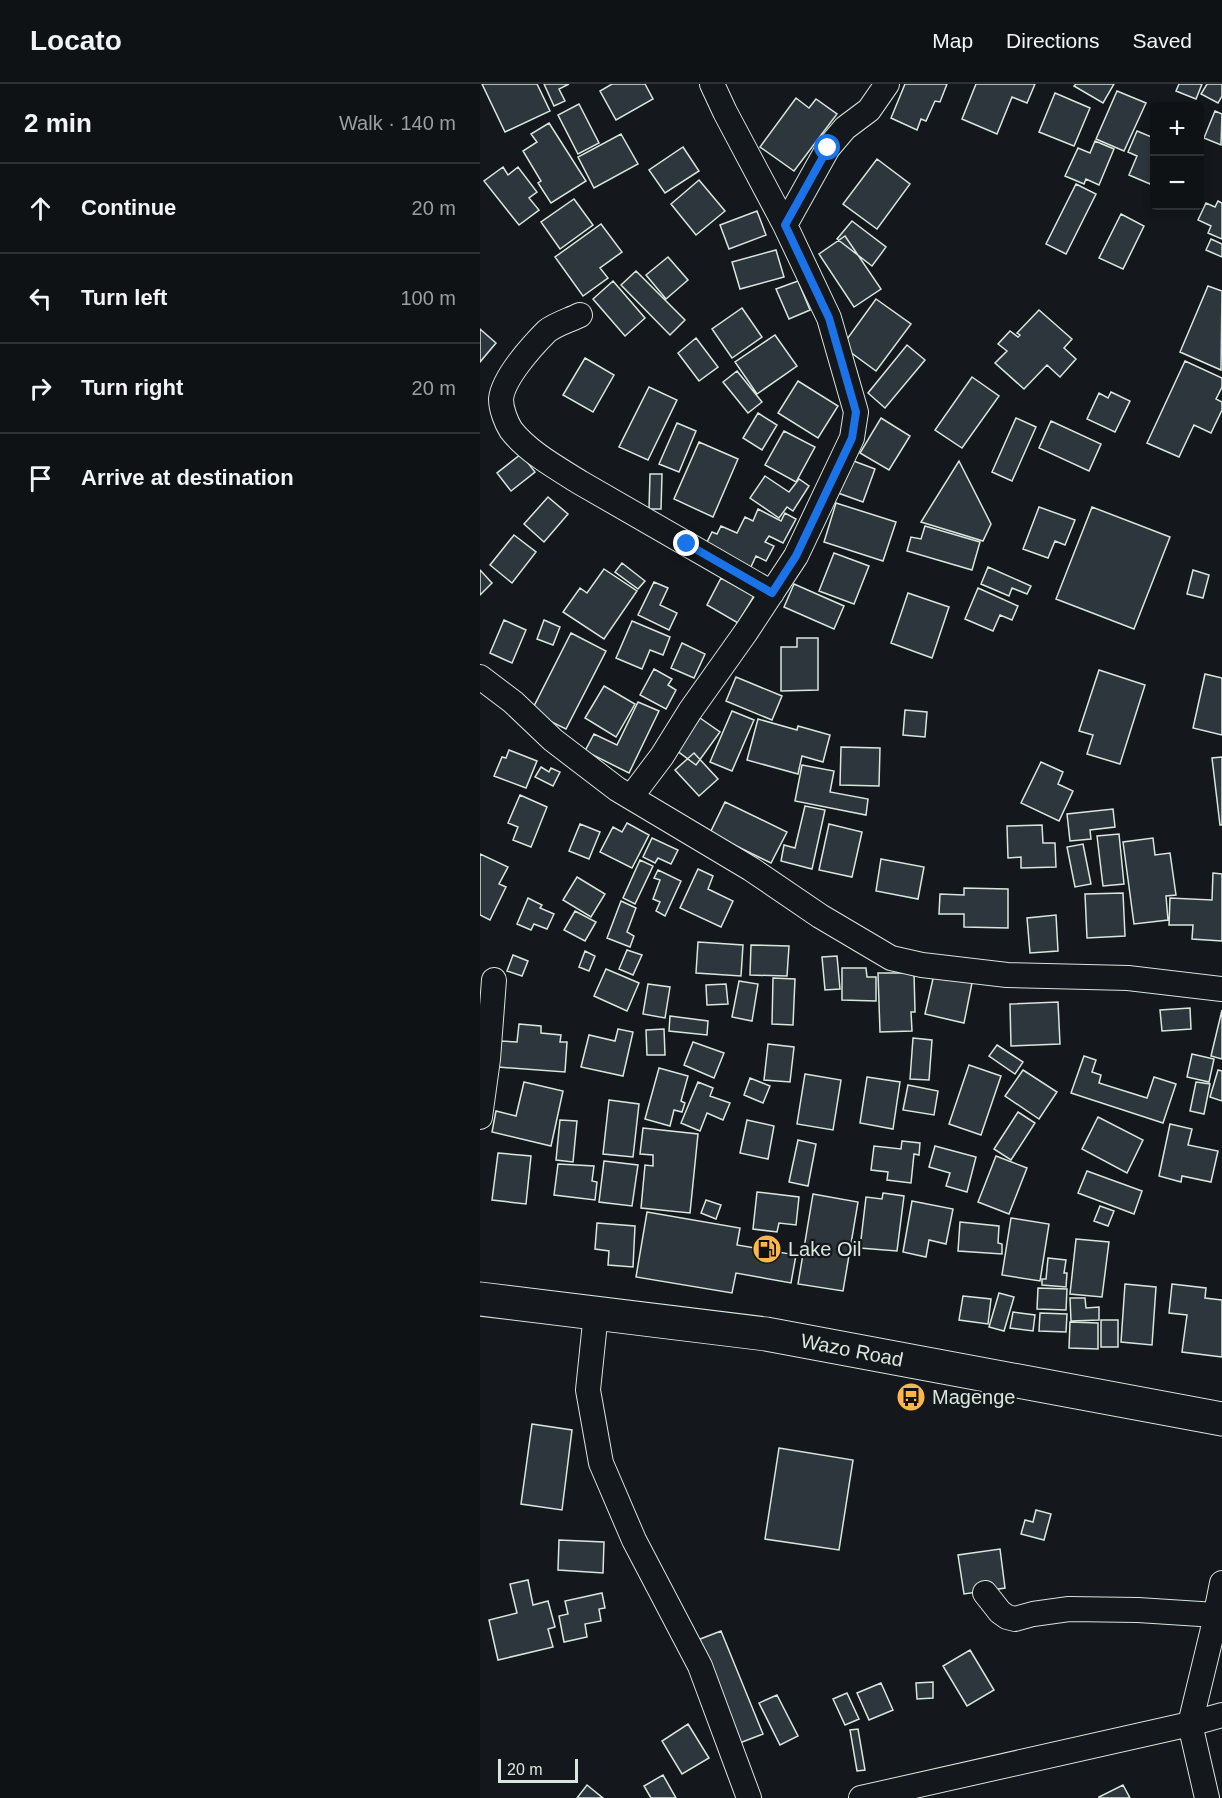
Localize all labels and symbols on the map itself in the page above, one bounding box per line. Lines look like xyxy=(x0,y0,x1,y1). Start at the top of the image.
route start xyxy=(814,134,840,160)
route end xyxy=(673,530,699,556)
fuel station icon: Lake Oil xyxy=(751,1233,783,1265)
place label: Lake Oil xyxy=(788,1238,861,1260)
street label: Wazo Road xyxy=(799,1329,905,1371)
bus stop icon: Magenge xyxy=(895,1381,927,1413)
place label: Magenge xyxy=(932,1386,1015,1408)
scale bar xyxy=(498,1756,578,1784)

